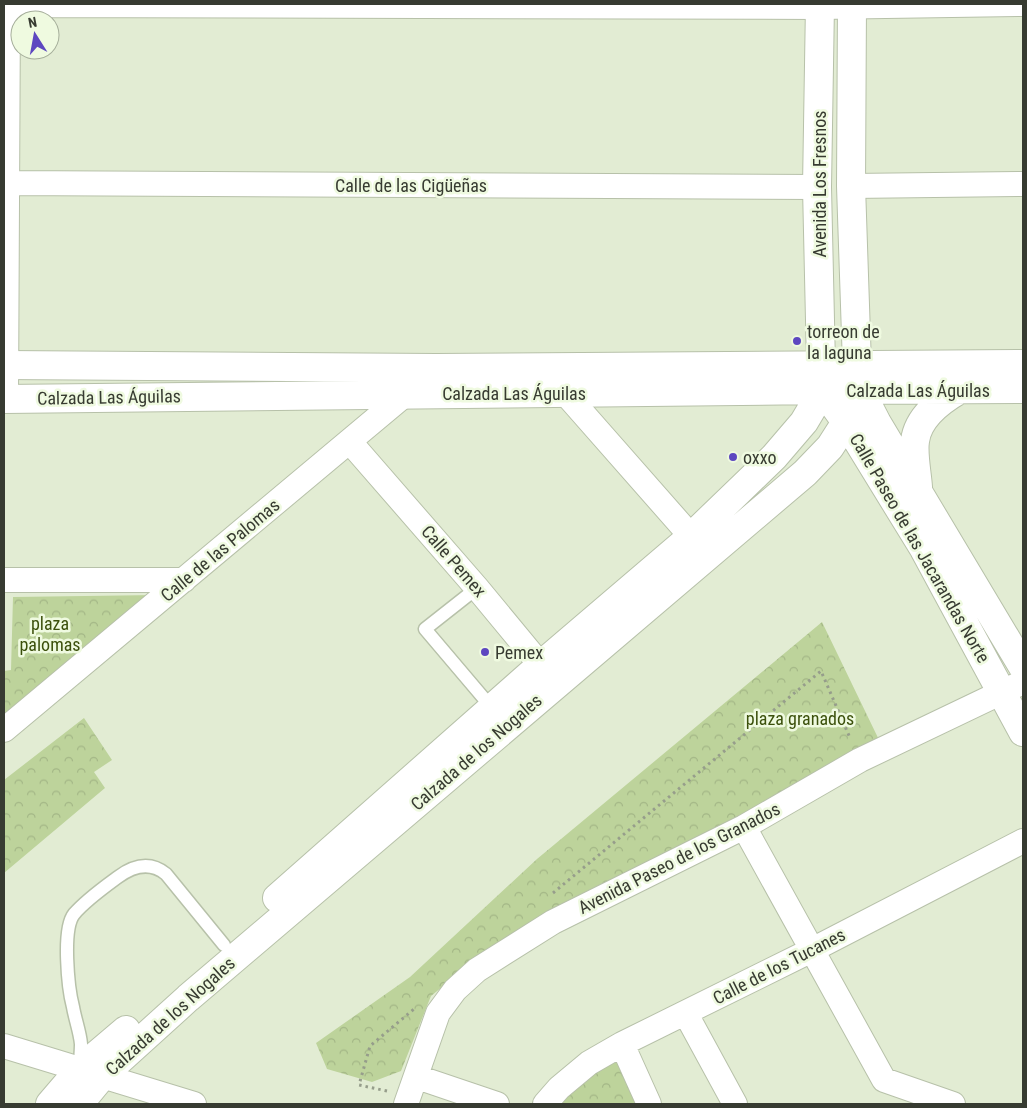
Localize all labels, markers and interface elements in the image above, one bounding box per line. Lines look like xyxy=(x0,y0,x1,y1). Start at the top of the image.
north arrow xyxy=(10,10,60,60)
text: N xyxy=(27,14,38,31)
street label: Avenida Los Fresnos xyxy=(809,111,830,257)
street label: Calle de las Cigüeñas xyxy=(335,175,487,196)
place label: torreon de la laguna xyxy=(807,321,880,363)
marker: torreon de la laguna xyxy=(791,335,803,347)
street label: Calzada Las Águilas xyxy=(846,380,990,401)
street label: Calzada Las Águilas xyxy=(442,383,586,404)
street label: Calzada Las Águilas xyxy=(37,385,181,409)
street label: Calle Paseo de las Jacarandas Norte xyxy=(846,430,994,666)
place label: oxxo xyxy=(743,447,777,468)
marker: oxxo xyxy=(727,451,739,463)
street label: Calle de las Palomas xyxy=(156,494,284,606)
street label: Calle Pemex xyxy=(417,521,491,601)
park label: plaza palomas xyxy=(19,613,81,655)
place label: Pemex xyxy=(495,642,543,663)
marker: Pemex xyxy=(479,646,491,658)
street label: Calzada de los Nogales xyxy=(406,689,546,815)
park label: plaza granados xyxy=(746,708,854,729)
street label: Avenida Paseo de los Granados xyxy=(575,798,783,918)
street label: Calle de los Tucanes xyxy=(709,924,849,1008)
street label: Calzada de los Nogales xyxy=(101,952,239,1080)

